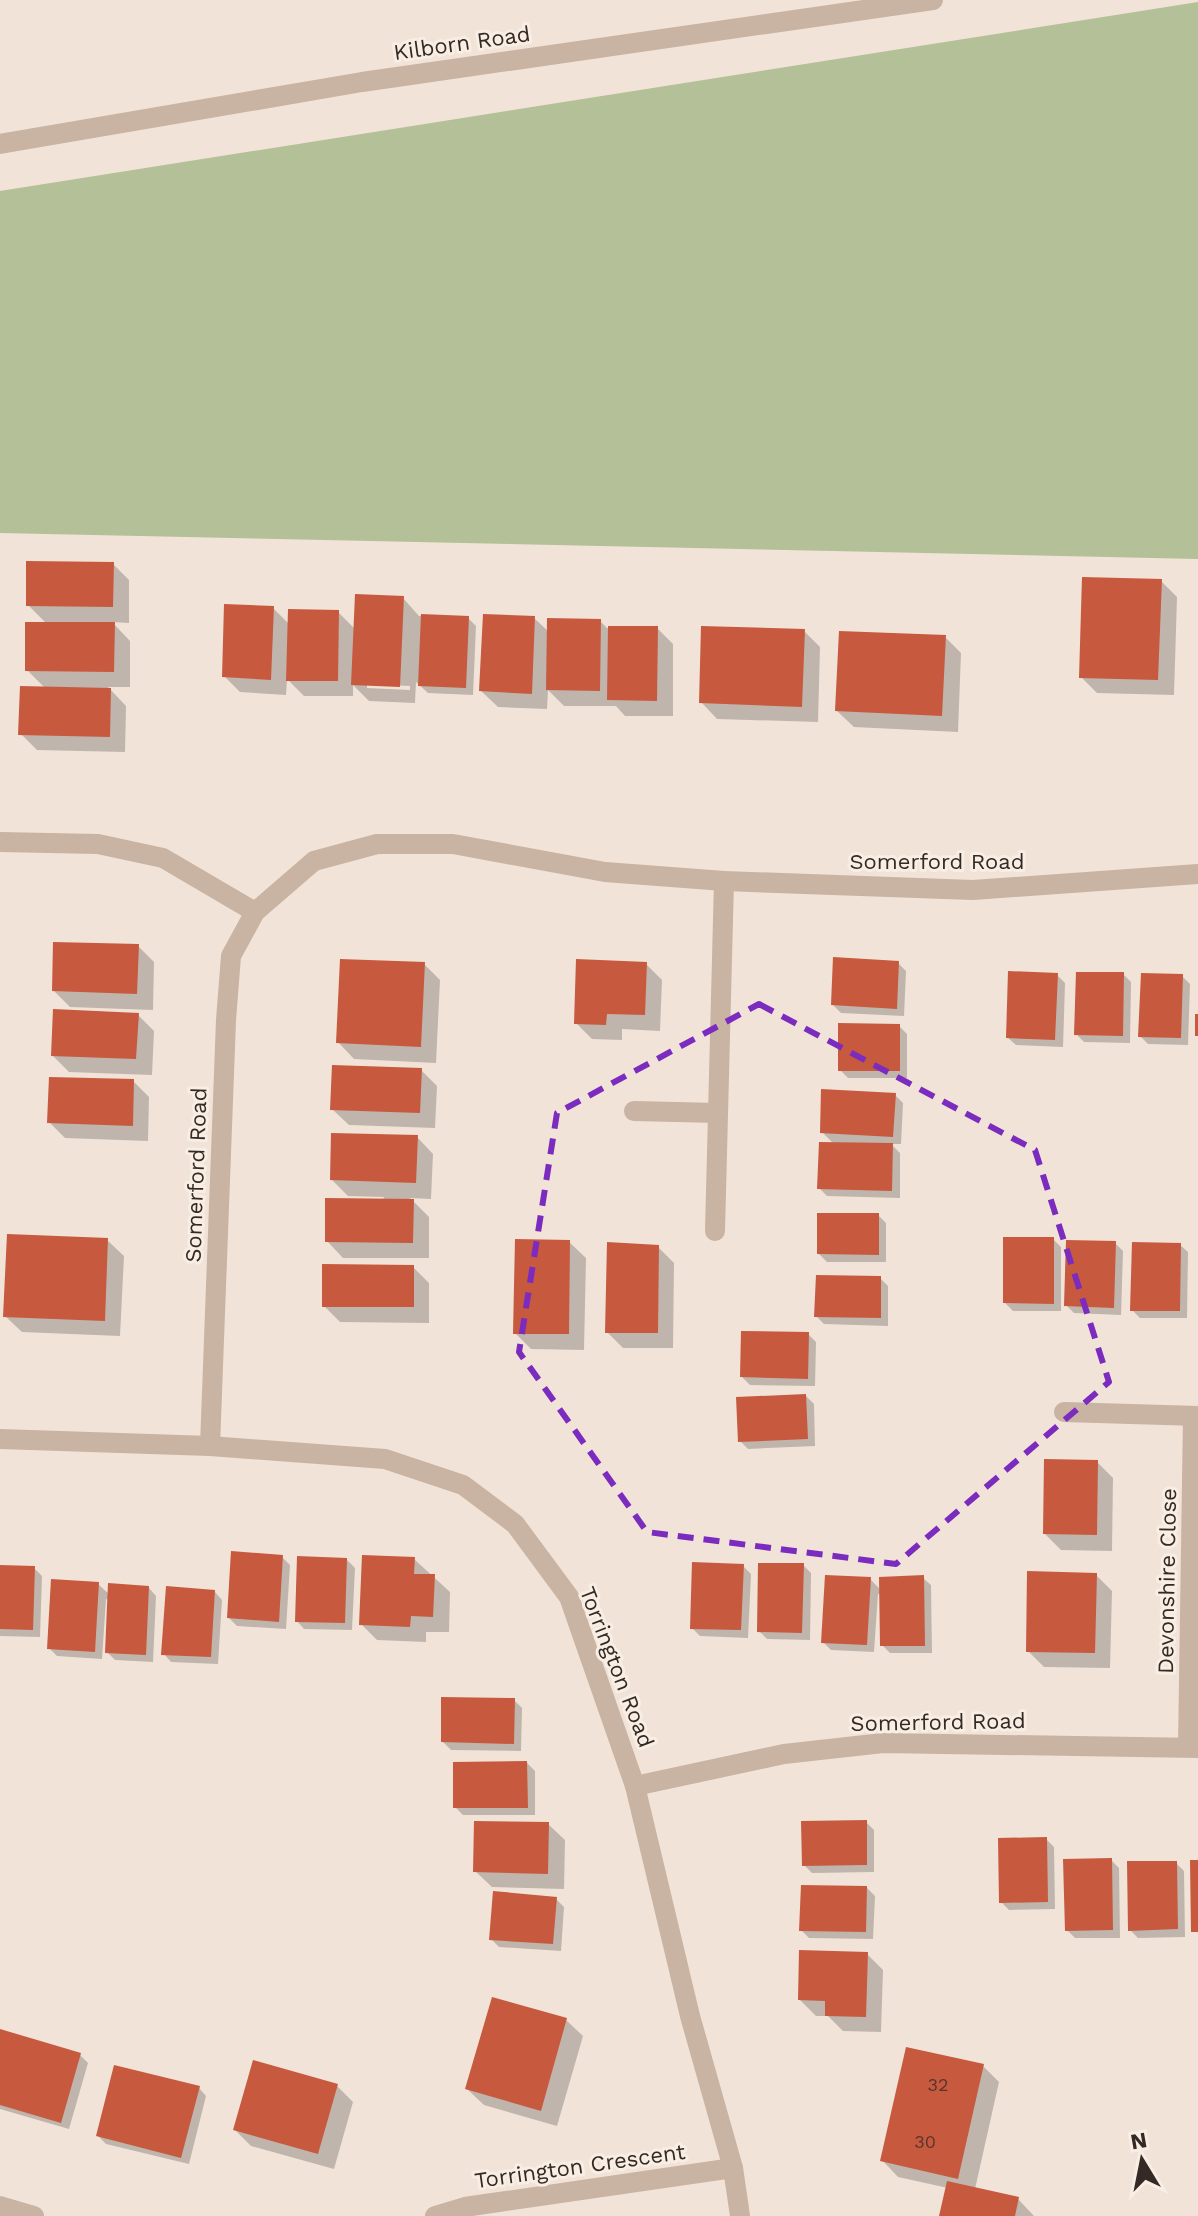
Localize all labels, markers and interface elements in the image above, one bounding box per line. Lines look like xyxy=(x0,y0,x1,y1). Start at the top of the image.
street label: Kilborn Road xyxy=(392,21,532,65)
street label: Somerford Road xyxy=(849,849,1025,874)
street label: Somerford Road xyxy=(180,1087,212,1263)
street label: Devonshire Close xyxy=(1153,1488,1181,1674)
street label: Torrington Road xyxy=(575,1583,659,1751)
street label: Somerford Road xyxy=(850,1708,1026,1736)
house number: 32 xyxy=(928,2074,949,2095)
north arrow xyxy=(1102,2120,1182,2200)
text: N xyxy=(1128,2127,1149,2155)
house number: 30 xyxy=(914,2131,936,2152)
street label: Torrington Crescent xyxy=(473,2139,687,2193)

